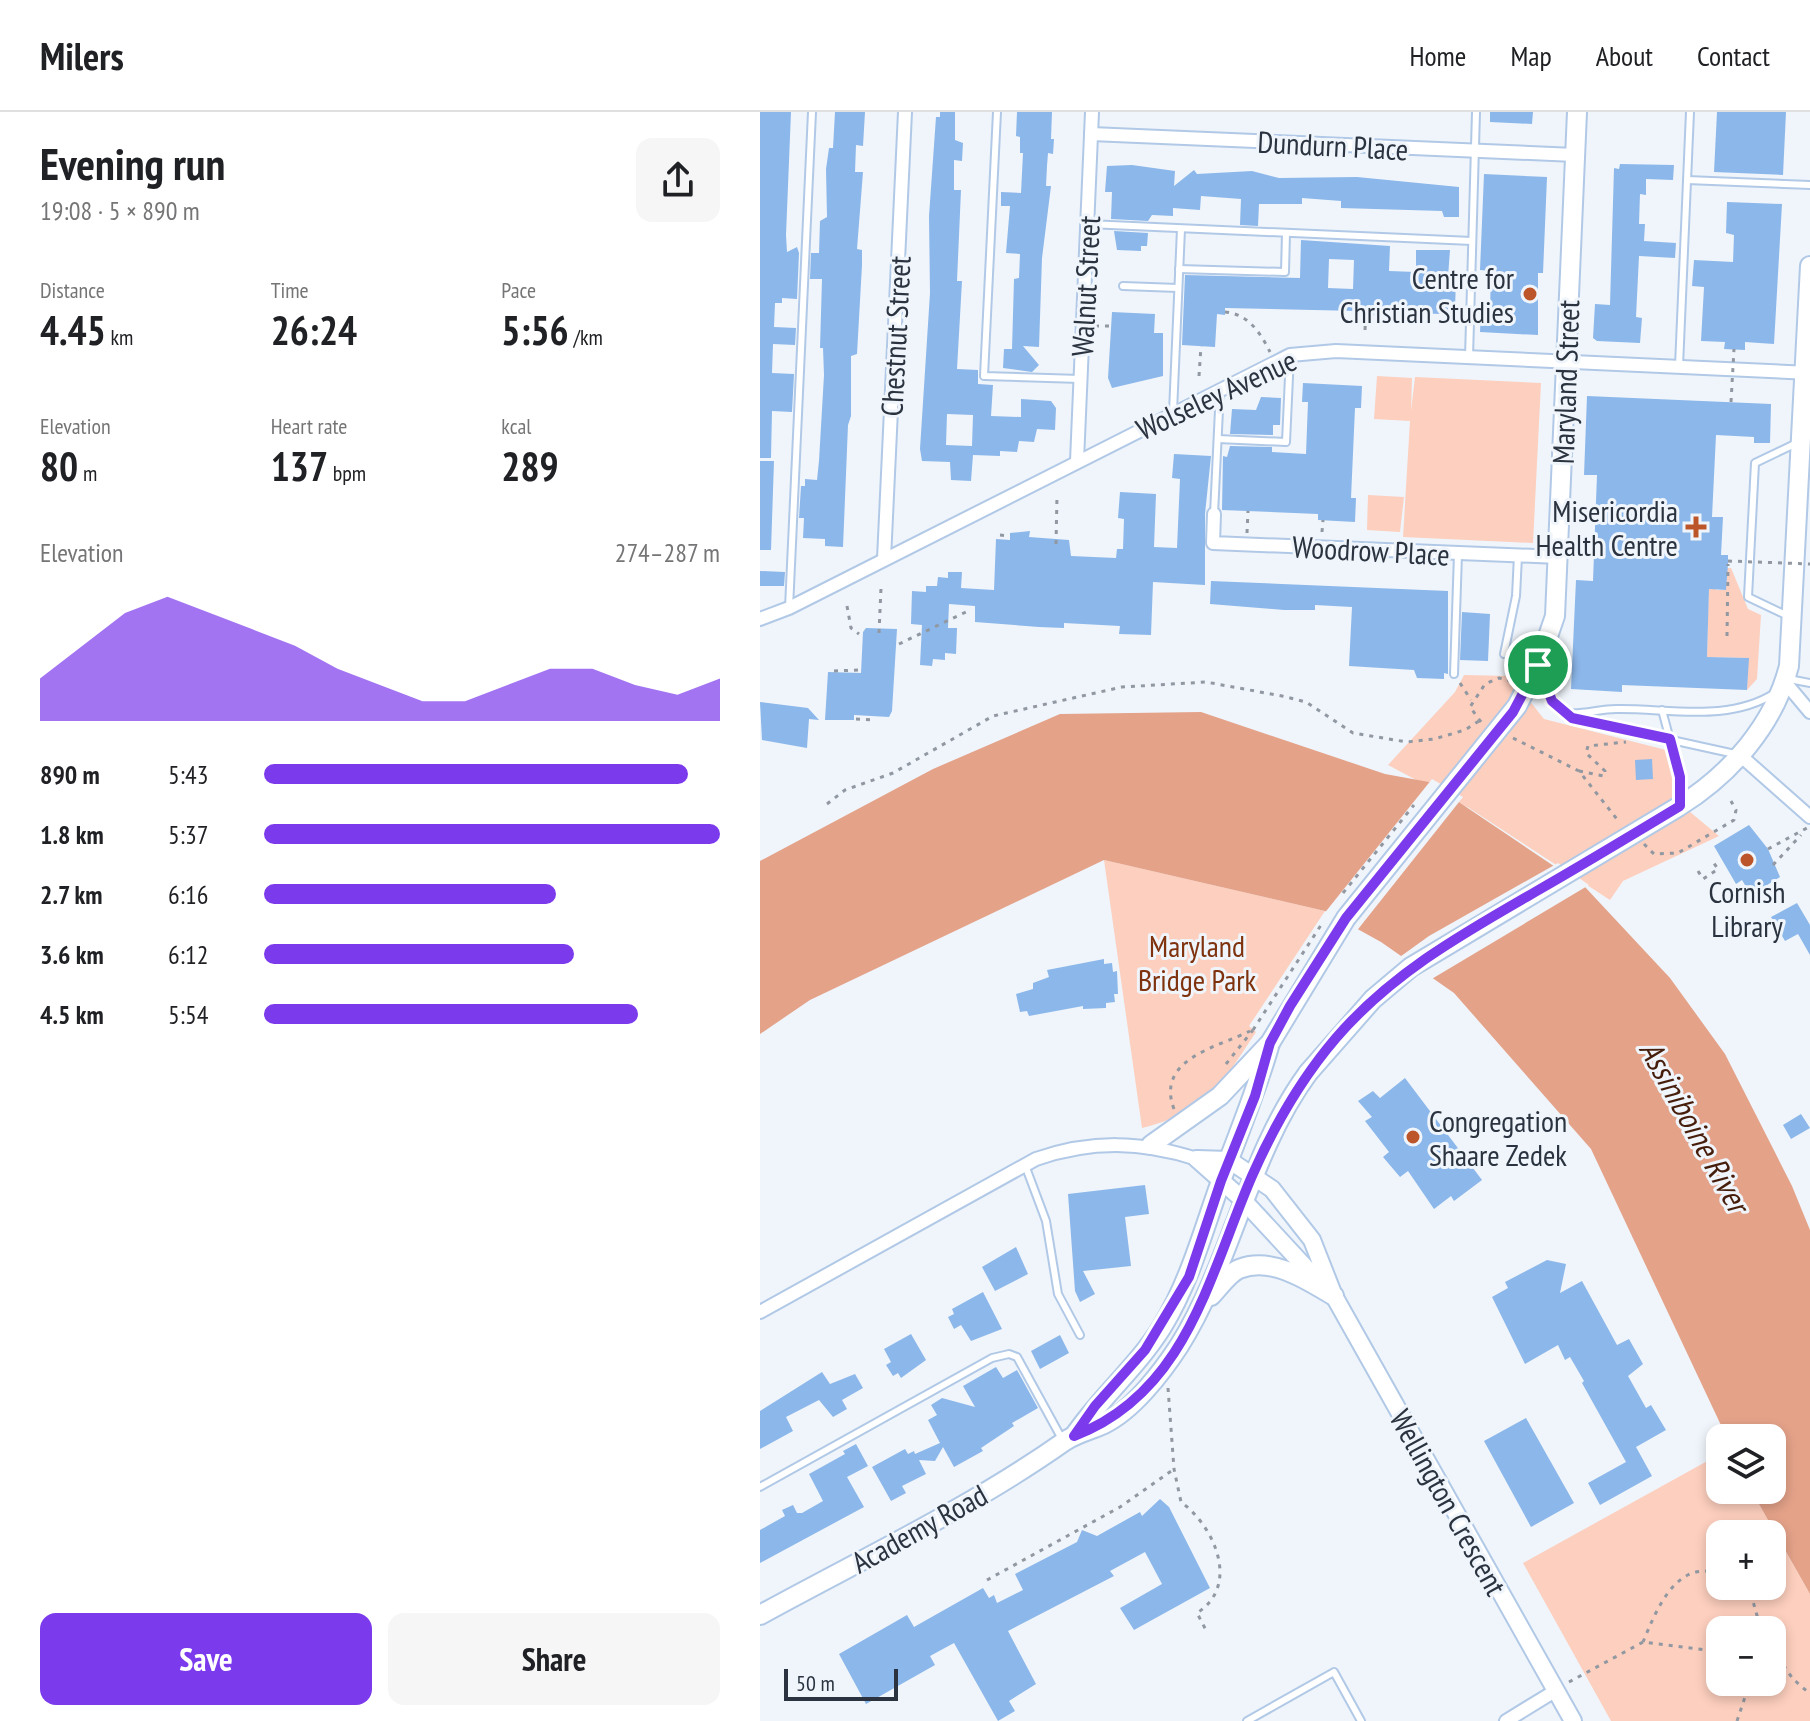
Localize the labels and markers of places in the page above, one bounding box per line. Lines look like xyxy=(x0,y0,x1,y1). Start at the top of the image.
place label: Centre for Christian Studies xyxy=(1340,258,1515,331)
marker: Centre for Christian Studies xyxy=(1521,285,1539,303)
place label: Misericordia Health Centre xyxy=(1535,491,1678,564)
marker: Misericordia Health Centre xyxy=(1685,516,1707,538)
pin xyxy=(1504,631,1572,699)
marker: Cornish Library xyxy=(1738,851,1756,869)
place label: Cornish Library xyxy=(1708,872,1786,945)
place label: Congregation Shaare Zedek xyxy=(1429,1101,1567,1174)
marker: Congregation Shaare Zedek xyxy=(1404,1128,1422,1146)

